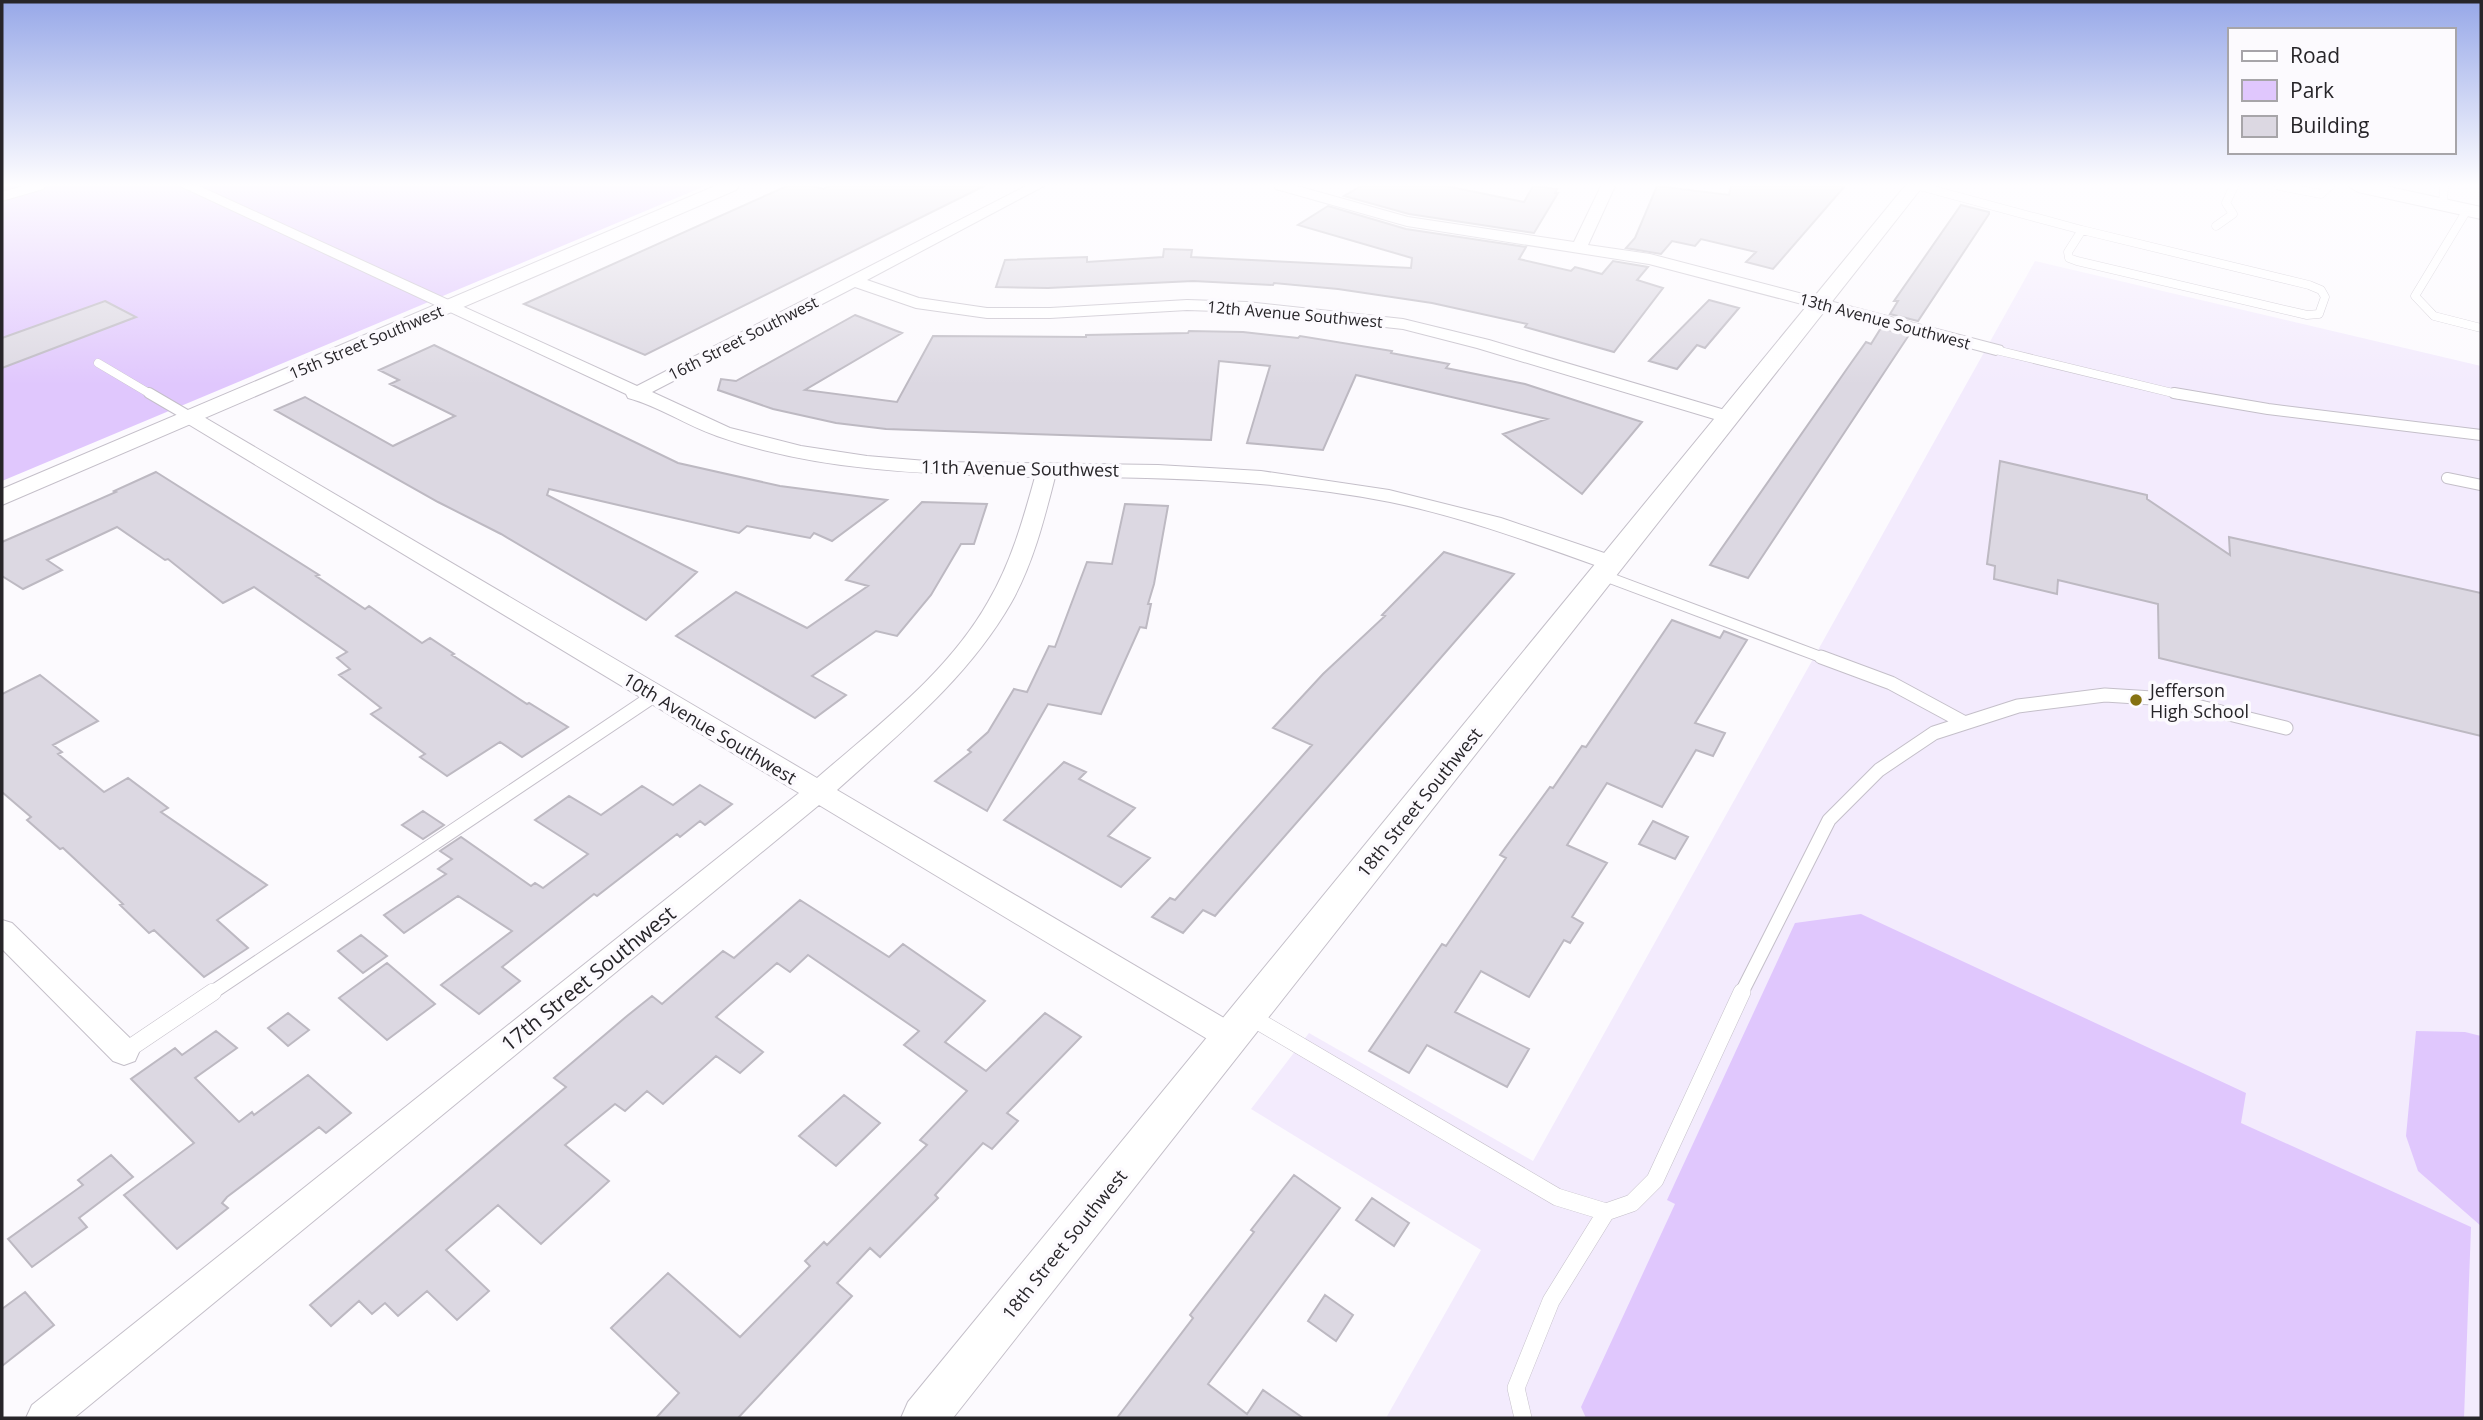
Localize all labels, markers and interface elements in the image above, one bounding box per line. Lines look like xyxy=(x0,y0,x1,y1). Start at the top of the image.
legend xyxy=(2228,28,2455,154)
text: Road xyxy=(2290,41,2340,69)
text: Park xyxy=(2290,76,2334,104)
text: Building xyxy=(2290,111,2369,139)
street label: 13th Avenue Southwest xyxy=(1797,288,1973,355)
street label: 16th Street Southwest xyxy=(664,291,822,385)
street label: 12th Avenue Southwest xyxy=(1206,295,1384,333)
street label: 15th Street Southwest xyxy=(286,299,447,384)
street label: 11th Avenue Southwest xyxy=(921,454,1119,482)
street label: 10th Avenue Southwest xyxy=(619,667,801,789)
place label: Jefferson High School xyxy=(2148,678,2249,723)
marker: Jefferson High School xyxy=(2128,692,2144,708)
street label: 18th Street Southwest xyxy=(1351,722,1487,882)
street label: 17th Street Southwest xyxy=(495,899,681,1057)
street label: 18th Street Southwest xyxy=(996,1164,1132,1324)

